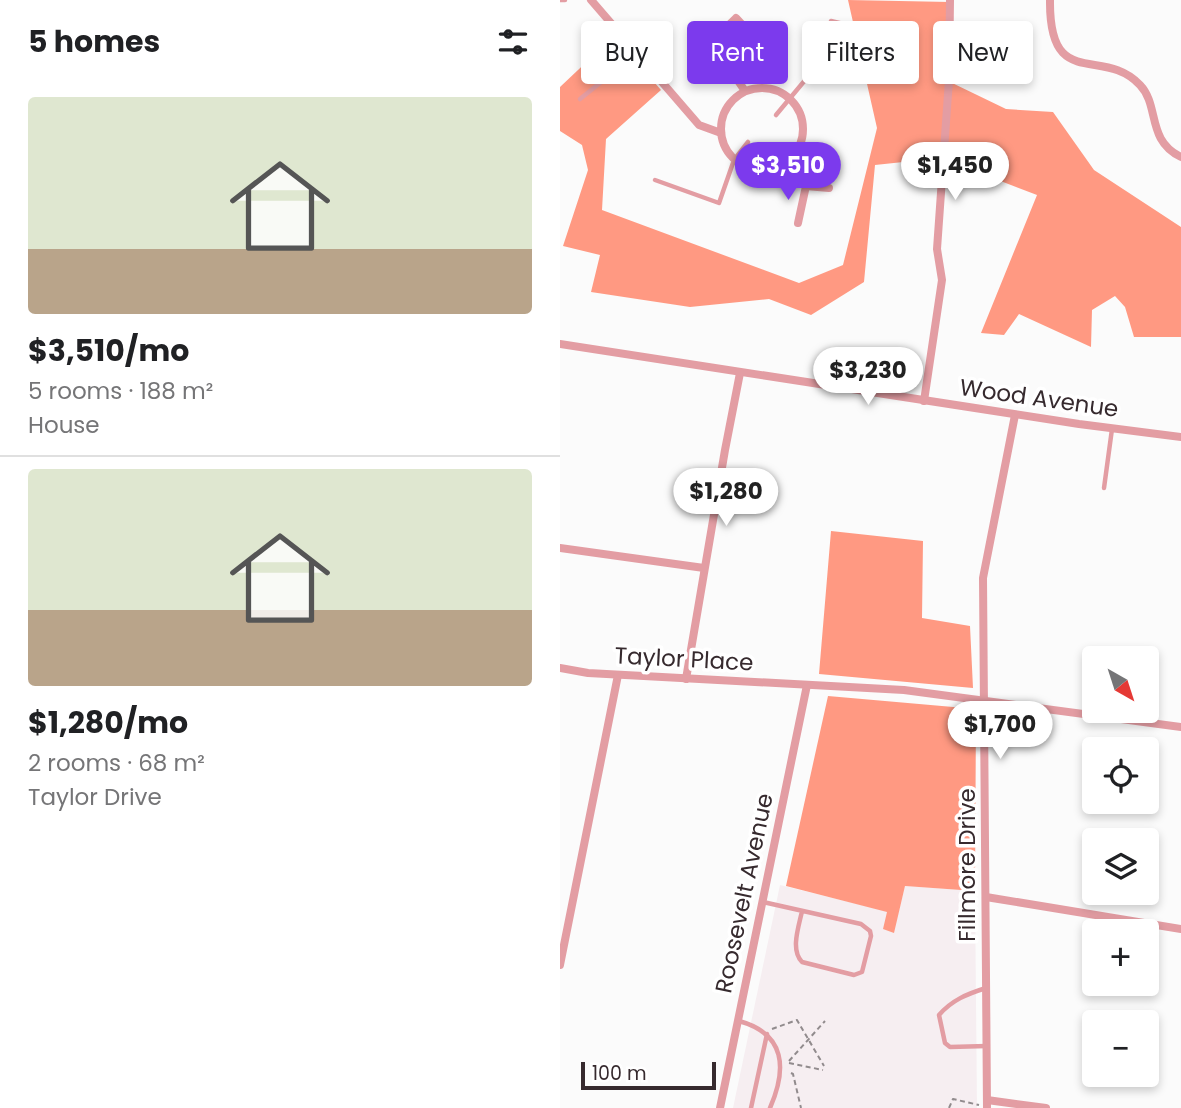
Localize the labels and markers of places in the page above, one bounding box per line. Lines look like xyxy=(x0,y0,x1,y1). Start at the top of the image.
pin: $3,510 xyxy=(731,142,845,202)
pin: $1,450 xyxy=(898,142,1012,202)
pin: $3,230 xyxy=(811,348,925,407)
pin: $1,280 xyxy=(669,468,783,528)
pin: $1,700 xyxy=(943,702,1057,761)

